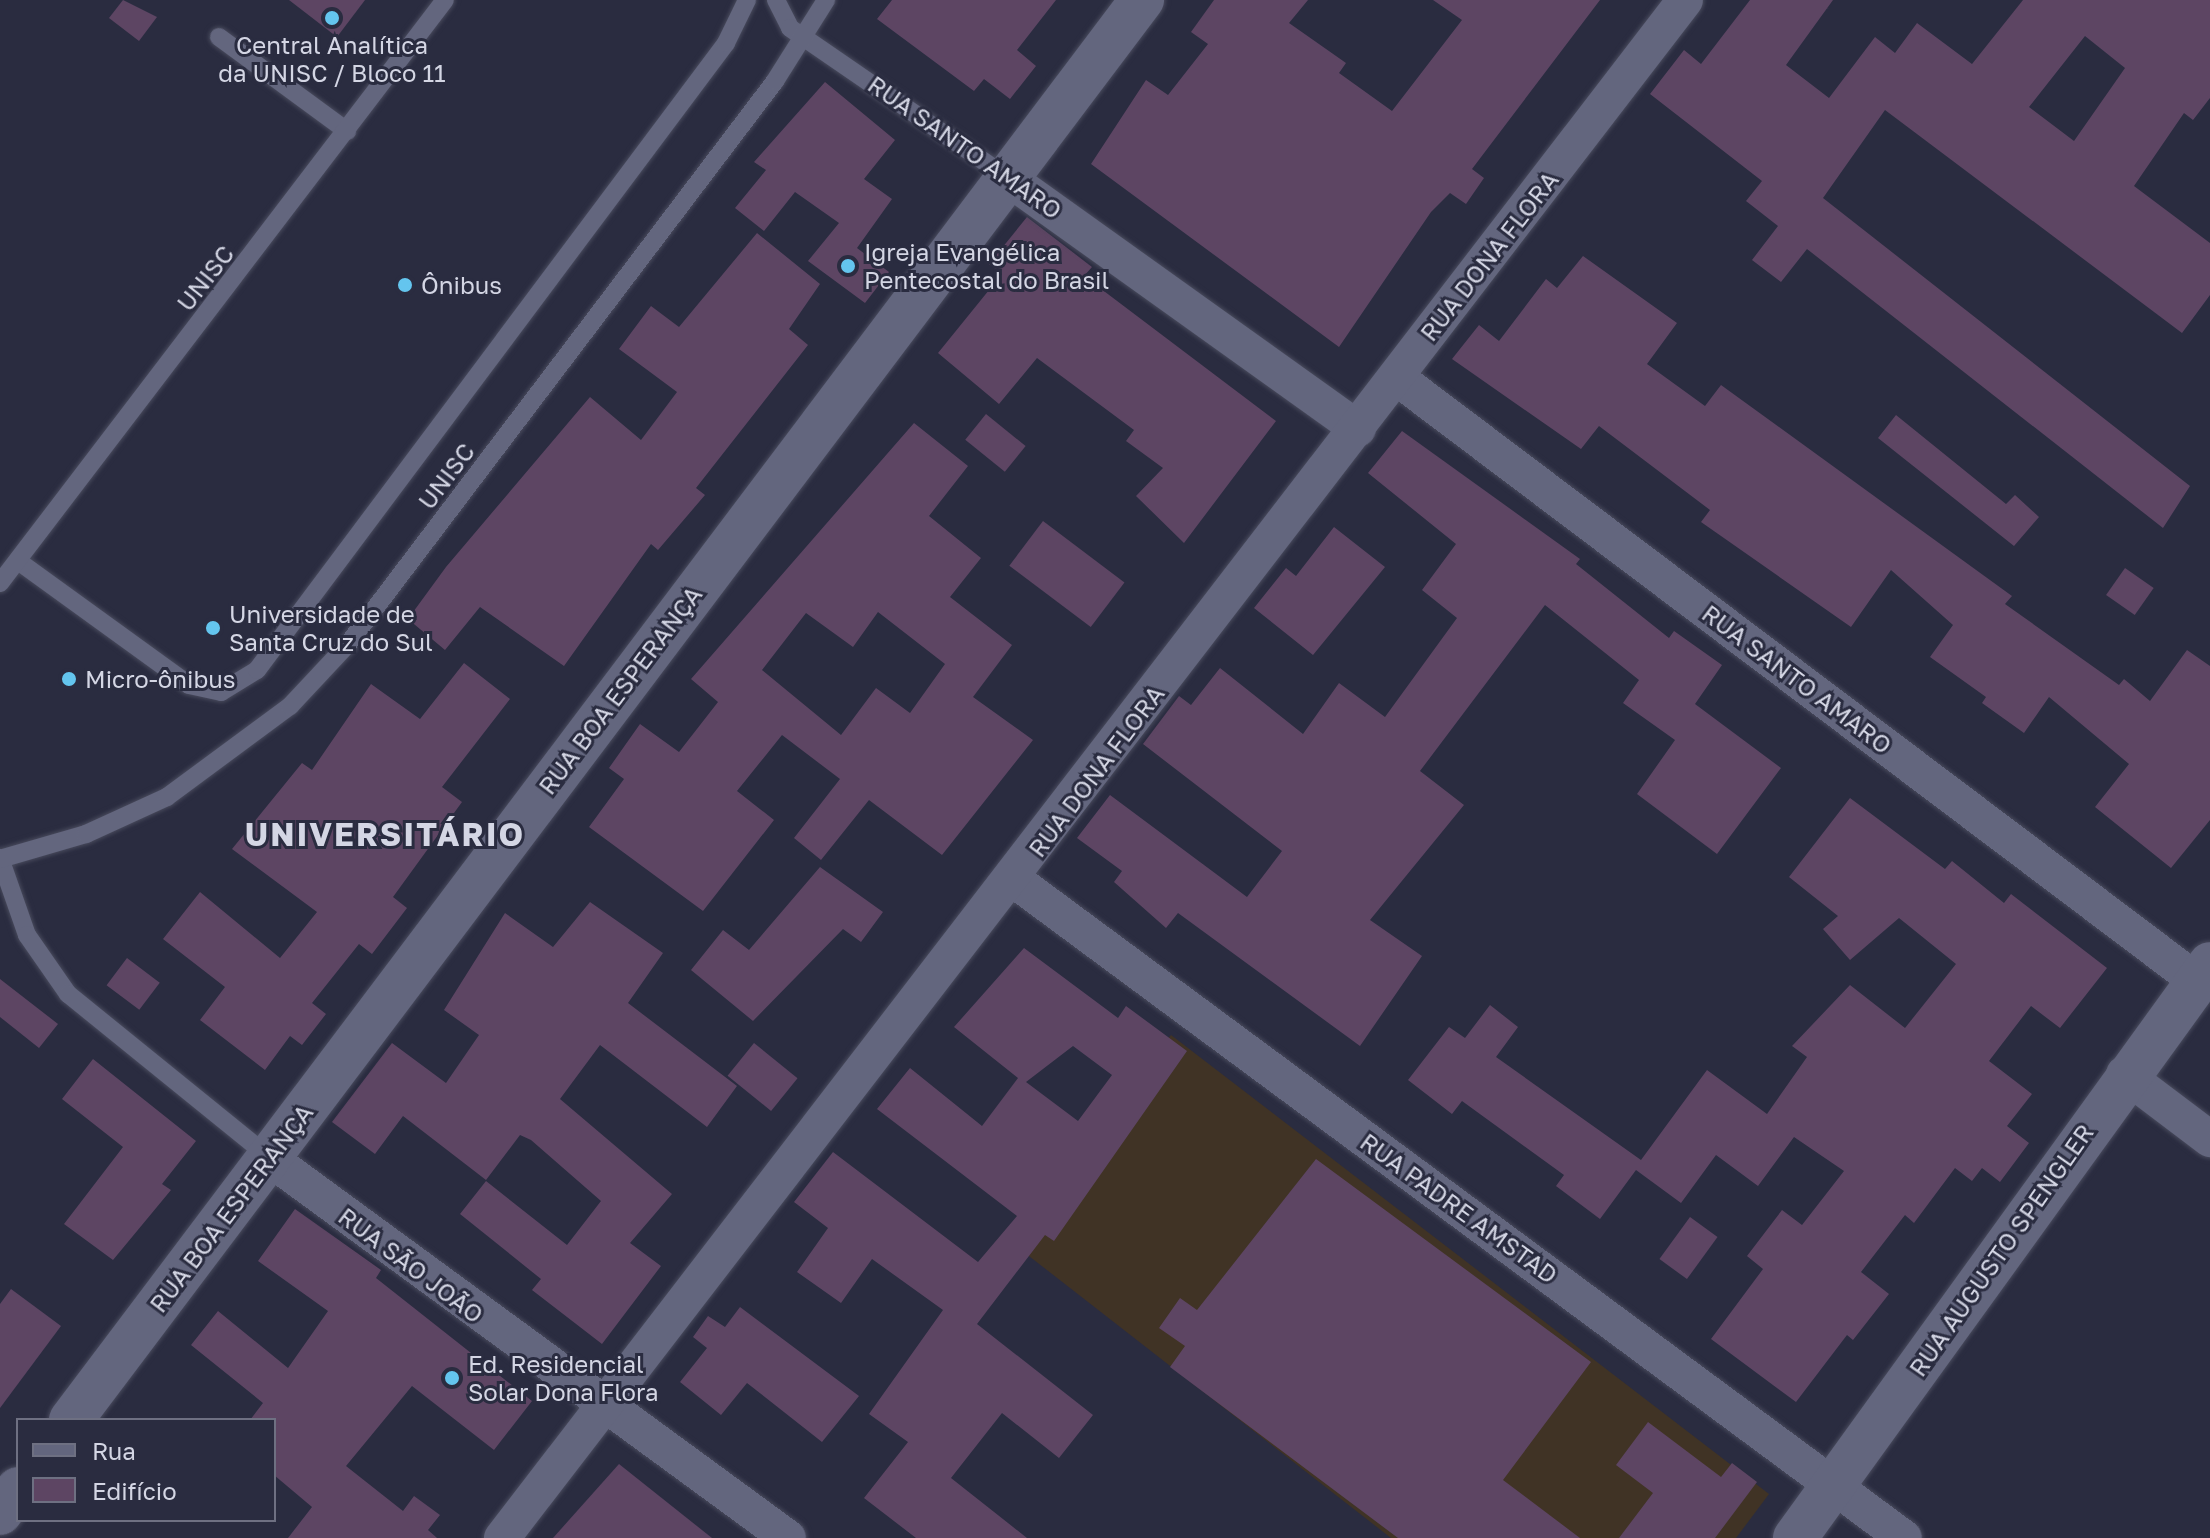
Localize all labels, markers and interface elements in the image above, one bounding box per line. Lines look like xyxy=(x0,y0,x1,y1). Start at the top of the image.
marker: Central Analítica da UNISC / Bloco 11 xyxy=(323,9,341,27)
place label: Central Analítica da UNISC / Bloco 11 xyxy=(218,31,446,87)
street label: RUA SANTO AMARO xyxy=(863,69,1067,225)
street label: RUA DONA FLORA xyxy=(1414,166,1564,346)
place label: Igreja Evangélica Pentecostal do Brasil xyxy=(864,238,1109,294)
street label: UNISC xyxy=(171,240,239,316)
marker: Igreja Evangélica Pentecostal do Brasil xyxy=(839,257,857,275)
place label: Ônibus xyxy=(421,271,502,299)
marker: Ônibus xyxy=(396,276,414,294)
street label: UNISC xyxy=(412,437,480,515)
street label: RUA BOA ESPERANÇA xyxy=(532,580,708,800)
street label: RUA SANTO AMARO xyxy=(1697,598,1897,760)
place label: Universidade de Santa Cruz do Sul xyxy=(229,600,433,656)
marker: Universidade de Santa Cruz do Sul xyxy=(204,619,222,637)
place label: Micro-ônibus xyxy=(85,665,235,693)
marker: Micro-ônibus xyxy=(60,670,78,688)
street label: RUA DONA FLORA xyxy=(1022,680,1170,862)
district label: UNIVERSITÁRIO xyxy=(245,815,525,853)
street label: RUA BOA ESPERANÇA xyxy=(143,1098,319,1318)
street label: RUA AUGUSTO SPENGLER xyxy=(1903,1118,2099,1382)
street label: RUA PADRE AMSTAD xyxy=(1355,1127,1563,1289)
street label: RUA SÃO JOÃO xyxy=(333,1201,489,1329)
place label: Ed. Residencial Solar Dona Flora xyxy=(468,1350,659,1406)
marker: Ed. Residencial Solar Dona Flora xyxy=(443,1369,461,1387)
legend xyxy=(16,1418,276,1522)
text: Rua xyxy=(92,1436,136,1465)
text: Edifício xyxy=(92,1476,177,1505)

